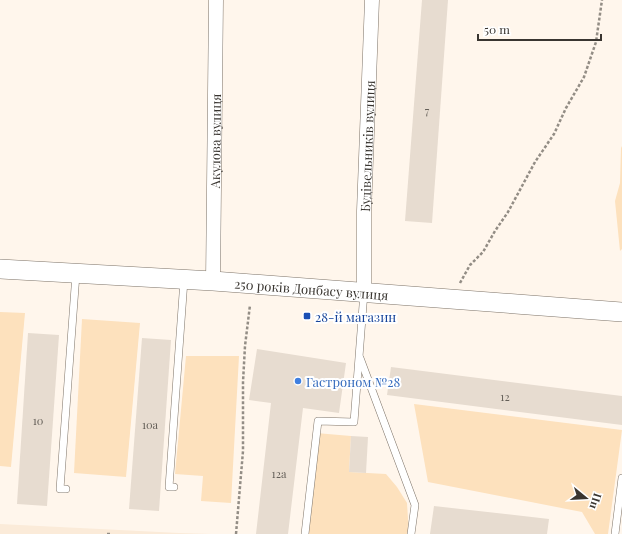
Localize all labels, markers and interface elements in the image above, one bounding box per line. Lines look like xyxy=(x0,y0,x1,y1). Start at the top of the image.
scale bar xyxy=(478,16,601,42)
text: 50 m xyxy=(484,21,510,37)
street label: Будівельників вулиця xyxy=(355,80,377,212)
street label: Акулова вулиця xyxy=(205,94,223,189)
house number: 7 xyxy=(425,103,430,118)
street label: 250 років Донбасу вулиця xyxy=(234,274,389,303)
place label: 28-й магазин xyxy=(315,308,396,325)
marker: 28-й магазин xyxy=(302,311,312,321)
place label: Гастроном №28 xyxy=(306,373,401,390)
marker: Гастроном №28 xyxy=(293,376,303,386)
house number: 12 xyxy=(500,389,510,404)
house number: 10 xyxy=(33,413,44,428)
house number: 10а xyxy=(142,417,159,432)
house number: 12а xyxy=(272,466,287,481)
north arrow xyxy=(566,478,606,518)
text: Пн xyxy=(586,491,606,511)

